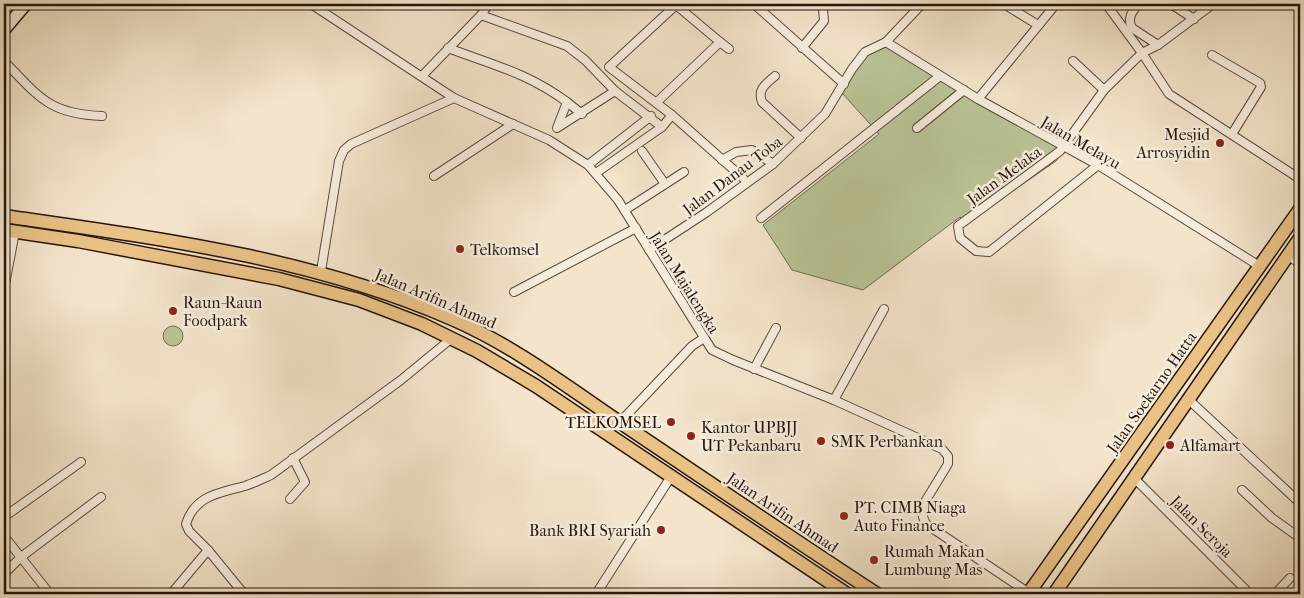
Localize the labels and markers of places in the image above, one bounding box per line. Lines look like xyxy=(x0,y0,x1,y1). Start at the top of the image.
place label: Mesjid Arrosyidin xyxy=(1135,125,1211,162)
marker: Mesjid Arrosyidin xyxy=(1214,137,1226,149)
place label: Telkomsel xyxy=(470,240,540,259)
marker: Telkomsel xyxy=(454,243,466,255)
place label: Raun-Raun Foodpark xyxy=(183,293,263,330)
marker: Raun-Raun Foodpark xyxy=(167,305,179,317)
place label: TELKOMSEL xyxy=(565,413,661,432)
marker: TELKOMSEL xyxy=(665,416,677,428)
place label: Kantor UPBJJ UT Pekanbaru xyxy=(701,418,801,455)
marker: Kantor UPBJJ UT Pekanbaru xyxy=(685,430,697,442)
place label: SMK Perbankan xyxy=(831,432,944,451)
marker: SMK Perbankan xyxy=(815,435,827,447)
place label: Alfamart xyxy=(1179,436,1241,455)
marker: Alfamart xyxy=(1164,439,1176,451)
place label: PT. CIMB Niaga Auto Finance xyxy=(853,498,967,535)
marker: PT. CIMB Niaga Auto Finance xyxy=(838,510,850,522)
place label: Bank BRI Syariah xyxy=(529,521,651,540)
marker: Bank BRI Syariah xyxy=(655,524,667,536)
place label: Rumah Makan Lumbung Mas xyxy=(884,542,985,579)
marker: Rumah Makan Lumbung Mas xyxy=(868,554,880,566)

